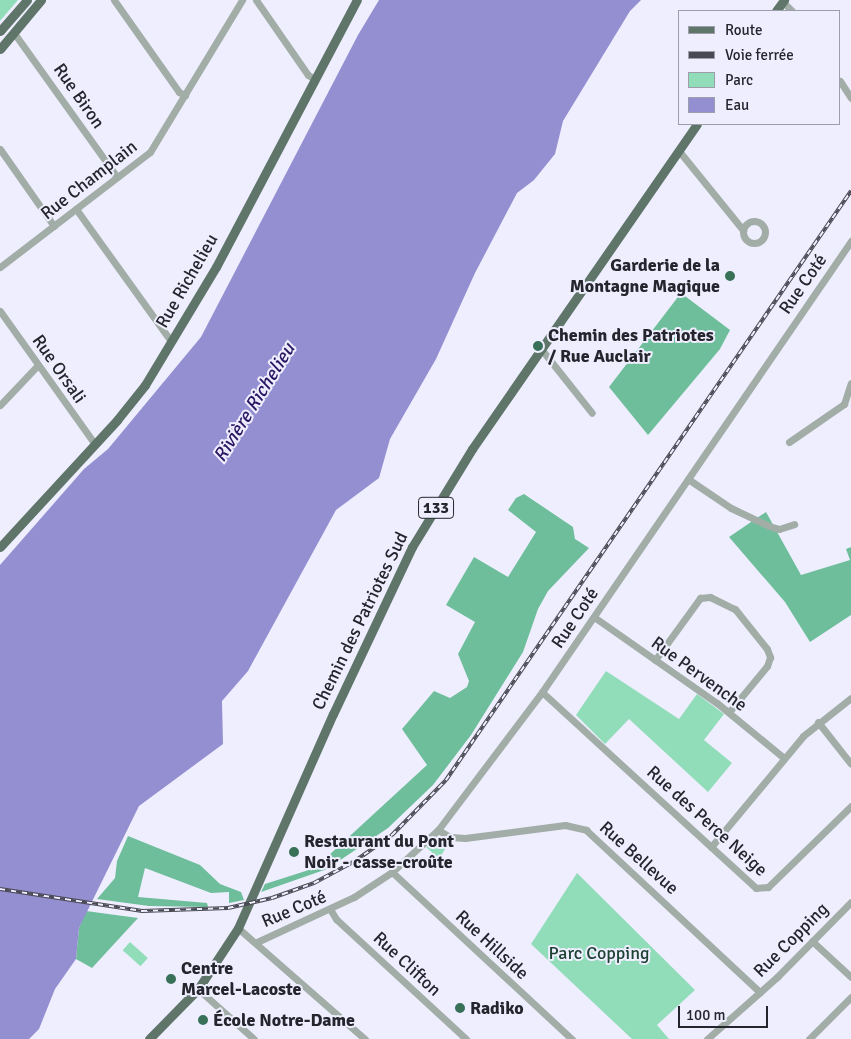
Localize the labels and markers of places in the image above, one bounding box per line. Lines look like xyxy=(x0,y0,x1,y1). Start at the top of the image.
place label: Garderie de la Montagne Magique xyxy=(570,255,720,298)
marker: Garderie de la Montagne Magique xyxy=(724,270,736,282)
place label: Chemin des Patriotes / Rue Auclair xyxy=(548,325,714,368)
marker: Chemin des Patriotes / Rue Auclair xyxy=(532,340,544,352)
place label: Restaurant du Pont Noir - casse-croûte xyxy=(304,831,454,874)
marker: Restaurant du Pont Noir - casse-croûte xyxy=(288,846,300,858)
place label: Centre Marcel-Lacoste xyxy=(181,958,302,1001)
marker: Centre Marcel-Lacoste xyxy=(165,973,177,985)
place label: Radiko xyxy=(470,997,524,1019)
marker: Radiko xyxy=(454,1002,466,1014)
place label: École Notre-Dame xyxy=(213,1009,355,1031)
marker: École Notre-Dame xyxy=(197,1014,209,1026)

